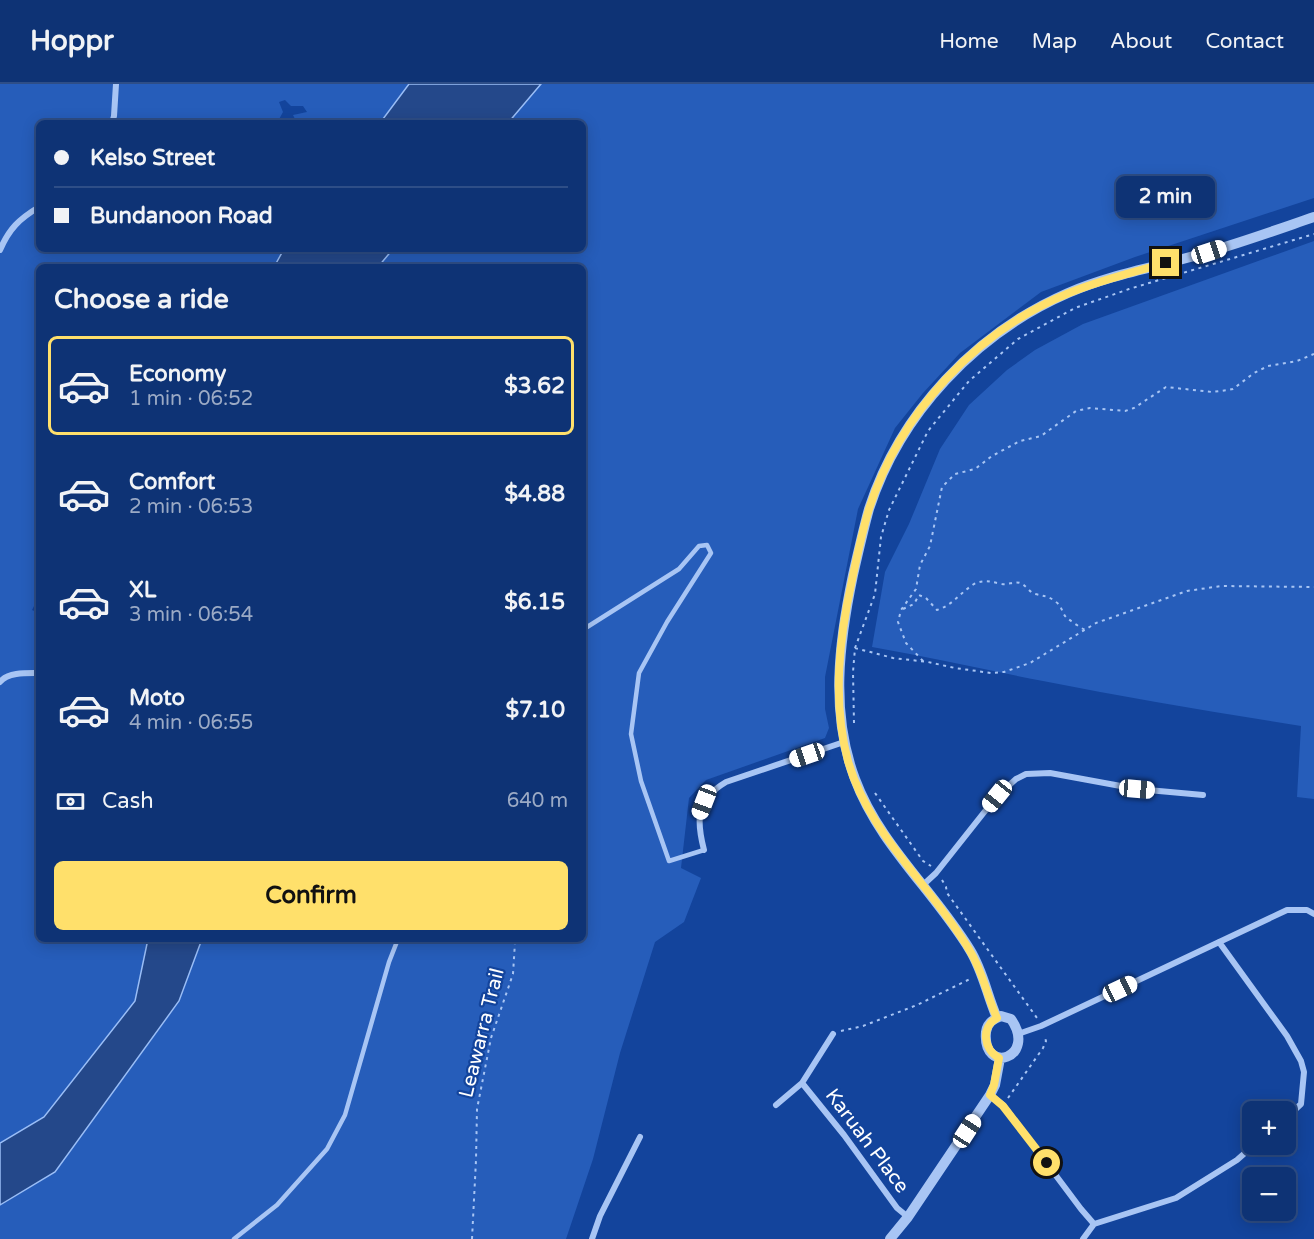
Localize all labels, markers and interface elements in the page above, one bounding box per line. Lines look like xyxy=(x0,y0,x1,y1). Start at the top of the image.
text: Hoppr xyxy=(30,24,114,58)
text: Home xyxy=(939,29,999,54)
text: Map xyxy=(1032,29,1077,54)
text: About xyxy=(1110,29,1172,54)
text: Contact xyxy=(1205,29,1284,54)
text: Kelso Street xyxy=(90,145,215,171)
callout: 2 min xyxy=(1116,176,1216,218)
text: 2 min xyxy=(1139,185,1192,209)
text: Bundanoon Road xyxy=(90,203,273,229)
car xyxy=(1189,238,1229,266)
route end xyxy=(1152,249,1179,276)
text: Choose a ride xyxy=(54,283,229,316)
icon: car xyxy=(57,359,111,413)
text: Economy xyxy=(129,361,226,387)
text: $3.62 xyxy=(504,373,565,399)
text: 1 min · 06:52 xyxy=(129,387,253,411)
icon: car xyxy=(57,467,111,521)
text: Comfort xyxy=(129,469,215,495)
text: $4.88 xyxy=(504,481,565,507)
text: 2 min · 06:53 xyxy=(129,495,253,519)
icon: car xyxy=(57,575,111,629)
text: XL xyxy=(129,577,156,603)
text: $6.15 xyxy=(504,589,565,615)
text: 3 min · 06:54 xyxy=(129,603,253,627)
icon: car xyxy=(57,683,111,737)
text: Moto xyxy=(129,685,185,711)
text: $7.10 xyxy=(505,697,565,723)
text: 4 min · 06:55 xyxy=(129,711,253,735)
car xyxy=(787,741,827,769)
car xyxy=(979,776,1015,816)
car xyxy=(1118,778,1156,800)
car xyxy=(689,782,719,822)
icon: cash xyxy=(54,785,87,818)
text: Cash xyxy=(102,788,154,814)
text: 640 m xyxy=(507,789,568,813)
button: Confirm xyxy=(54,861,568,930)
street label: Leawarra Trail xyxy=(454,966,510,1100)
car xyxy=(1100,973,1140,1005)
street label: Karuah Place xyxy=(820,1084,914,1198)
map controls xyxy=(1242,1101,1296,1221)
button: + xyxy=(1242,1101,1296,1155)
car xyxy=(950,1111,984,1151)
route start xyxy=(1033,1149,1060,1176)
button: − xyxy=(1242,1167,1296,1221)

